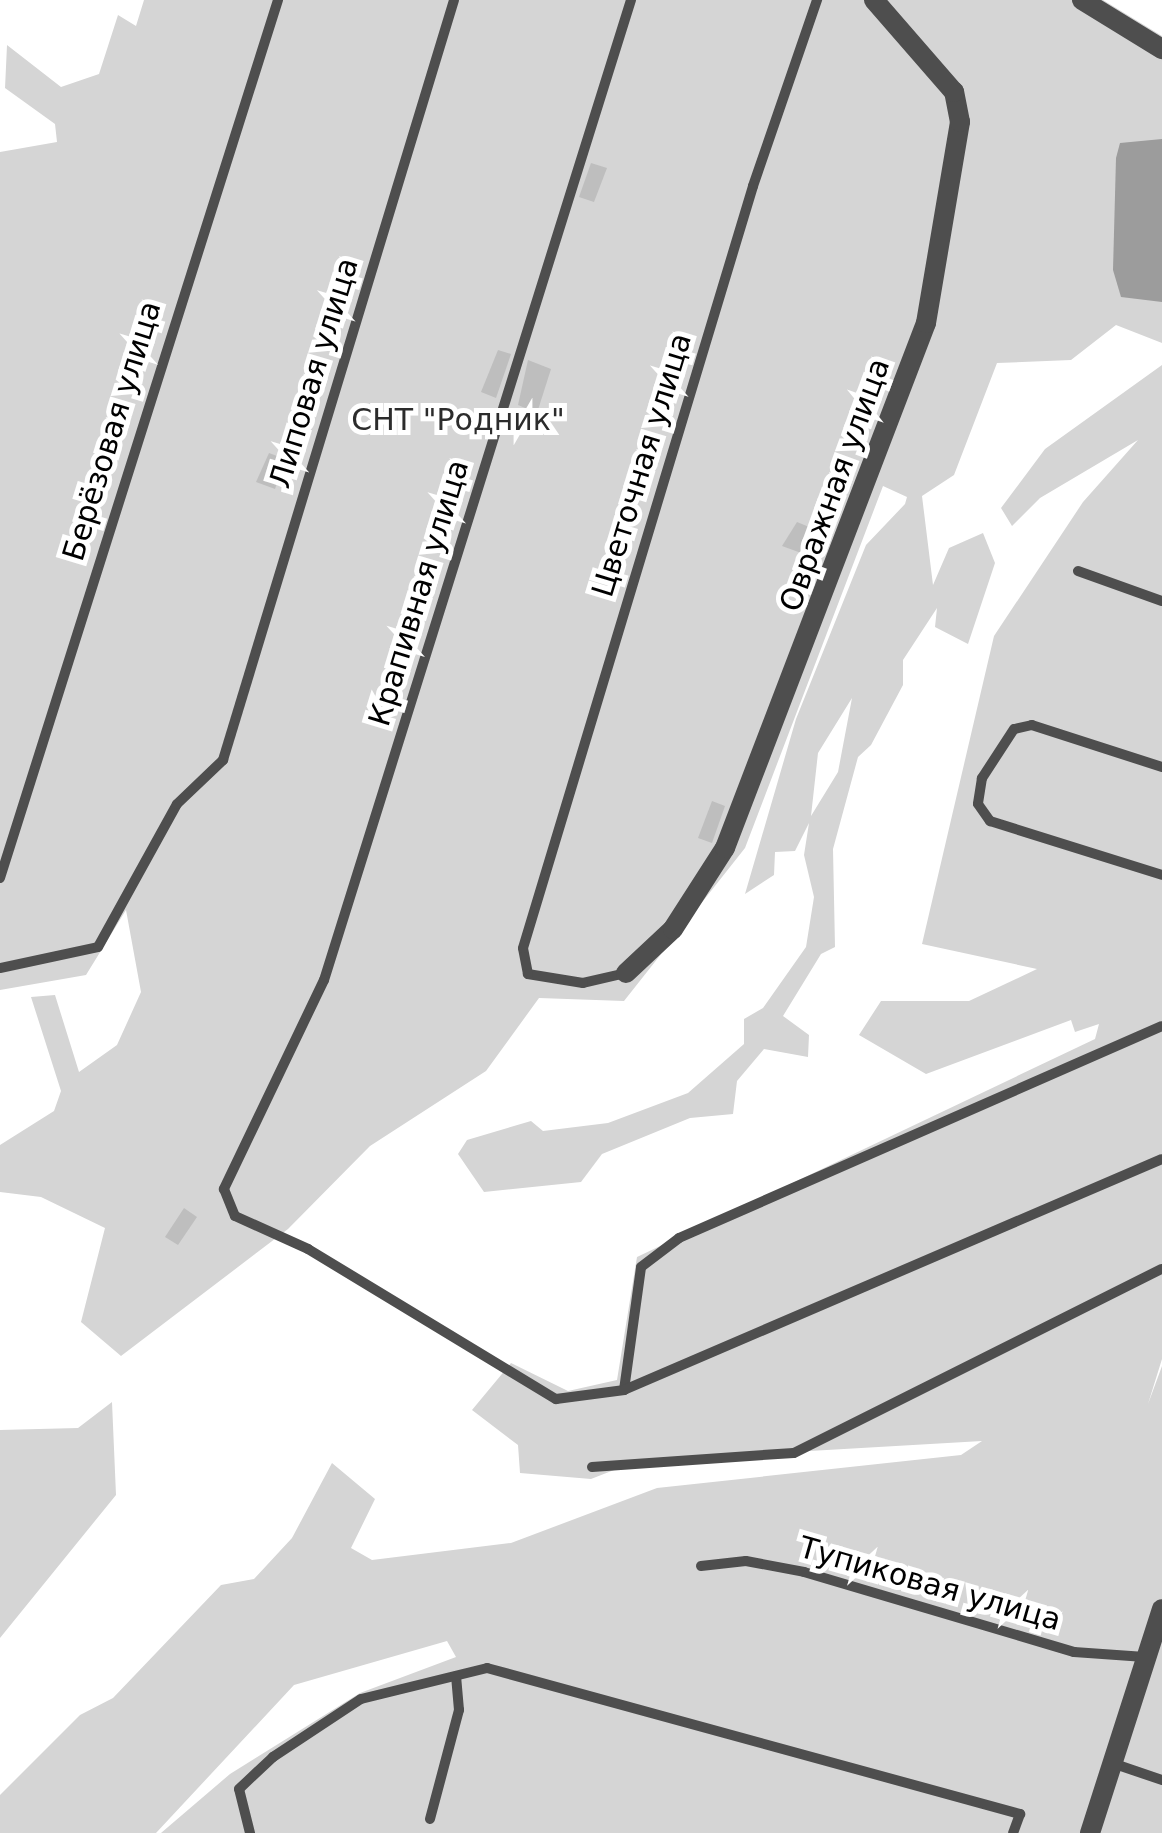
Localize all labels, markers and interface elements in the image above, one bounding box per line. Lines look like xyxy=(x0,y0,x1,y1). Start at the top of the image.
street label: Липовая улица xyxy=(262,254,366,492)
street label: Берёзовая улица xyxy=(55,297,169,565)
street label: Цветочная улица xyxy=(585,329,699,601)
street label: Овражная улица xyxy=(773,354,897,616)
park label: СНТ "Родник" xyxy=(351,402,565,438)
street label: Крапивная улица xyxy=(361,456,477,730)
street label: Тупиковая улица xyxy=(795,1529,1065,1639)

